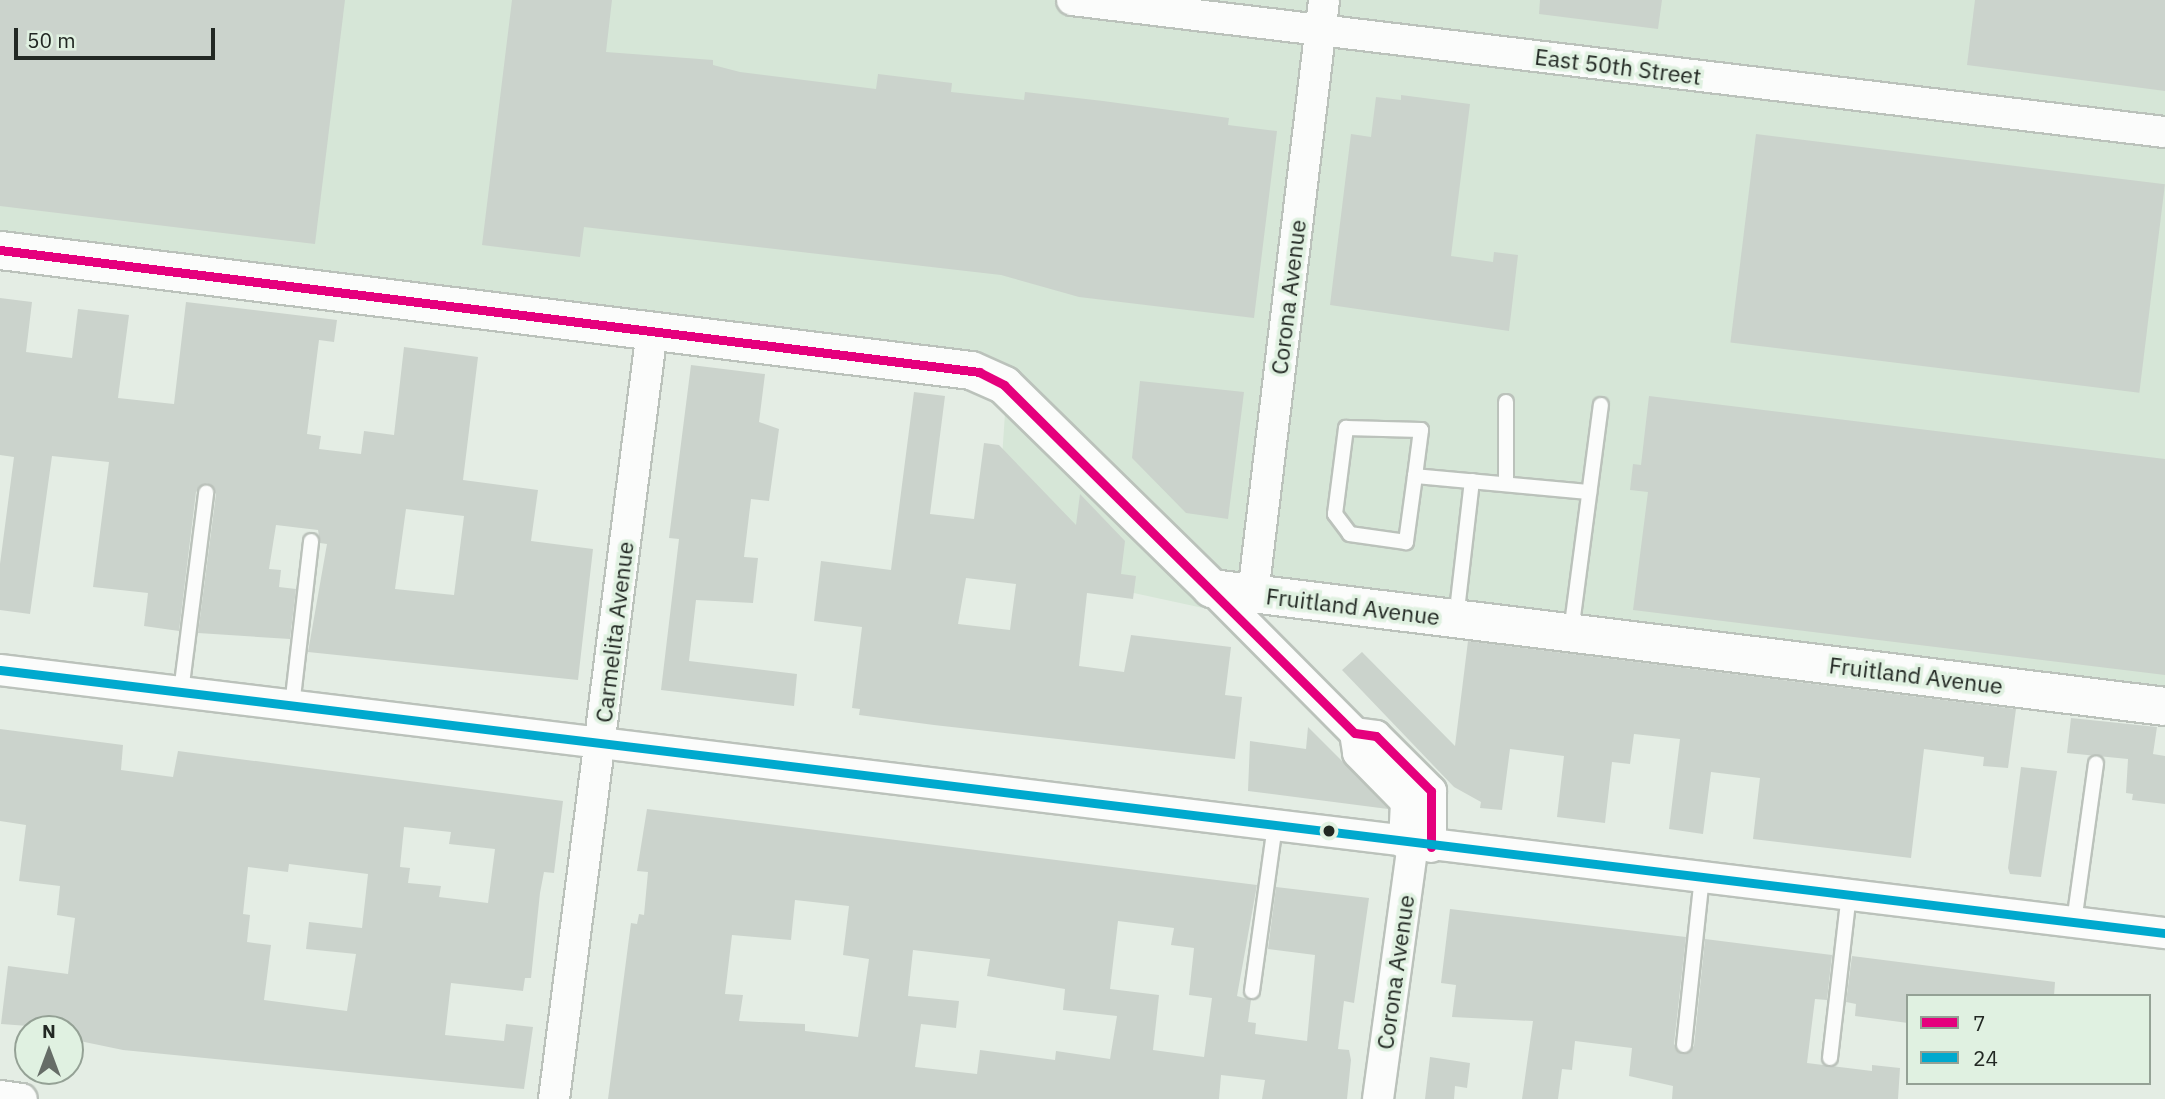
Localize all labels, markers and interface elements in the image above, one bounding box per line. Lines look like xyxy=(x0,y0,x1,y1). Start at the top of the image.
scale bar xyxy=(18,14,219,58)
text: 50 m xyxy=(27,26,76,54)
street label: East 50th Street xyxy=(1533,42,1703,90)
street label: Corona Avenue xyxy=(1265,218,1311,376)
street label: Carmelita Avenue xyxy=(589,540,639,724)
street label: Fruitland Avenue xyxy=(1265,582,1441,630)
street label: Fruitland Avenue xyxy=(1828,651,2004,699)
unlabelled marker xyxy=(1322,824,1336,838)
street label: Corona Avenue xyxy=(1370,893,1420,1051)
legend xyxy=(1906,994,2151,1085)
text: 7 xyxy=(1973,1009,1986,1037)
north arrow xyxy=(14,1015,84,1085)
text: N xyxy=(42,1019,56,1043)
text: 24 xyxy=(1973,1044,1998,1072)

